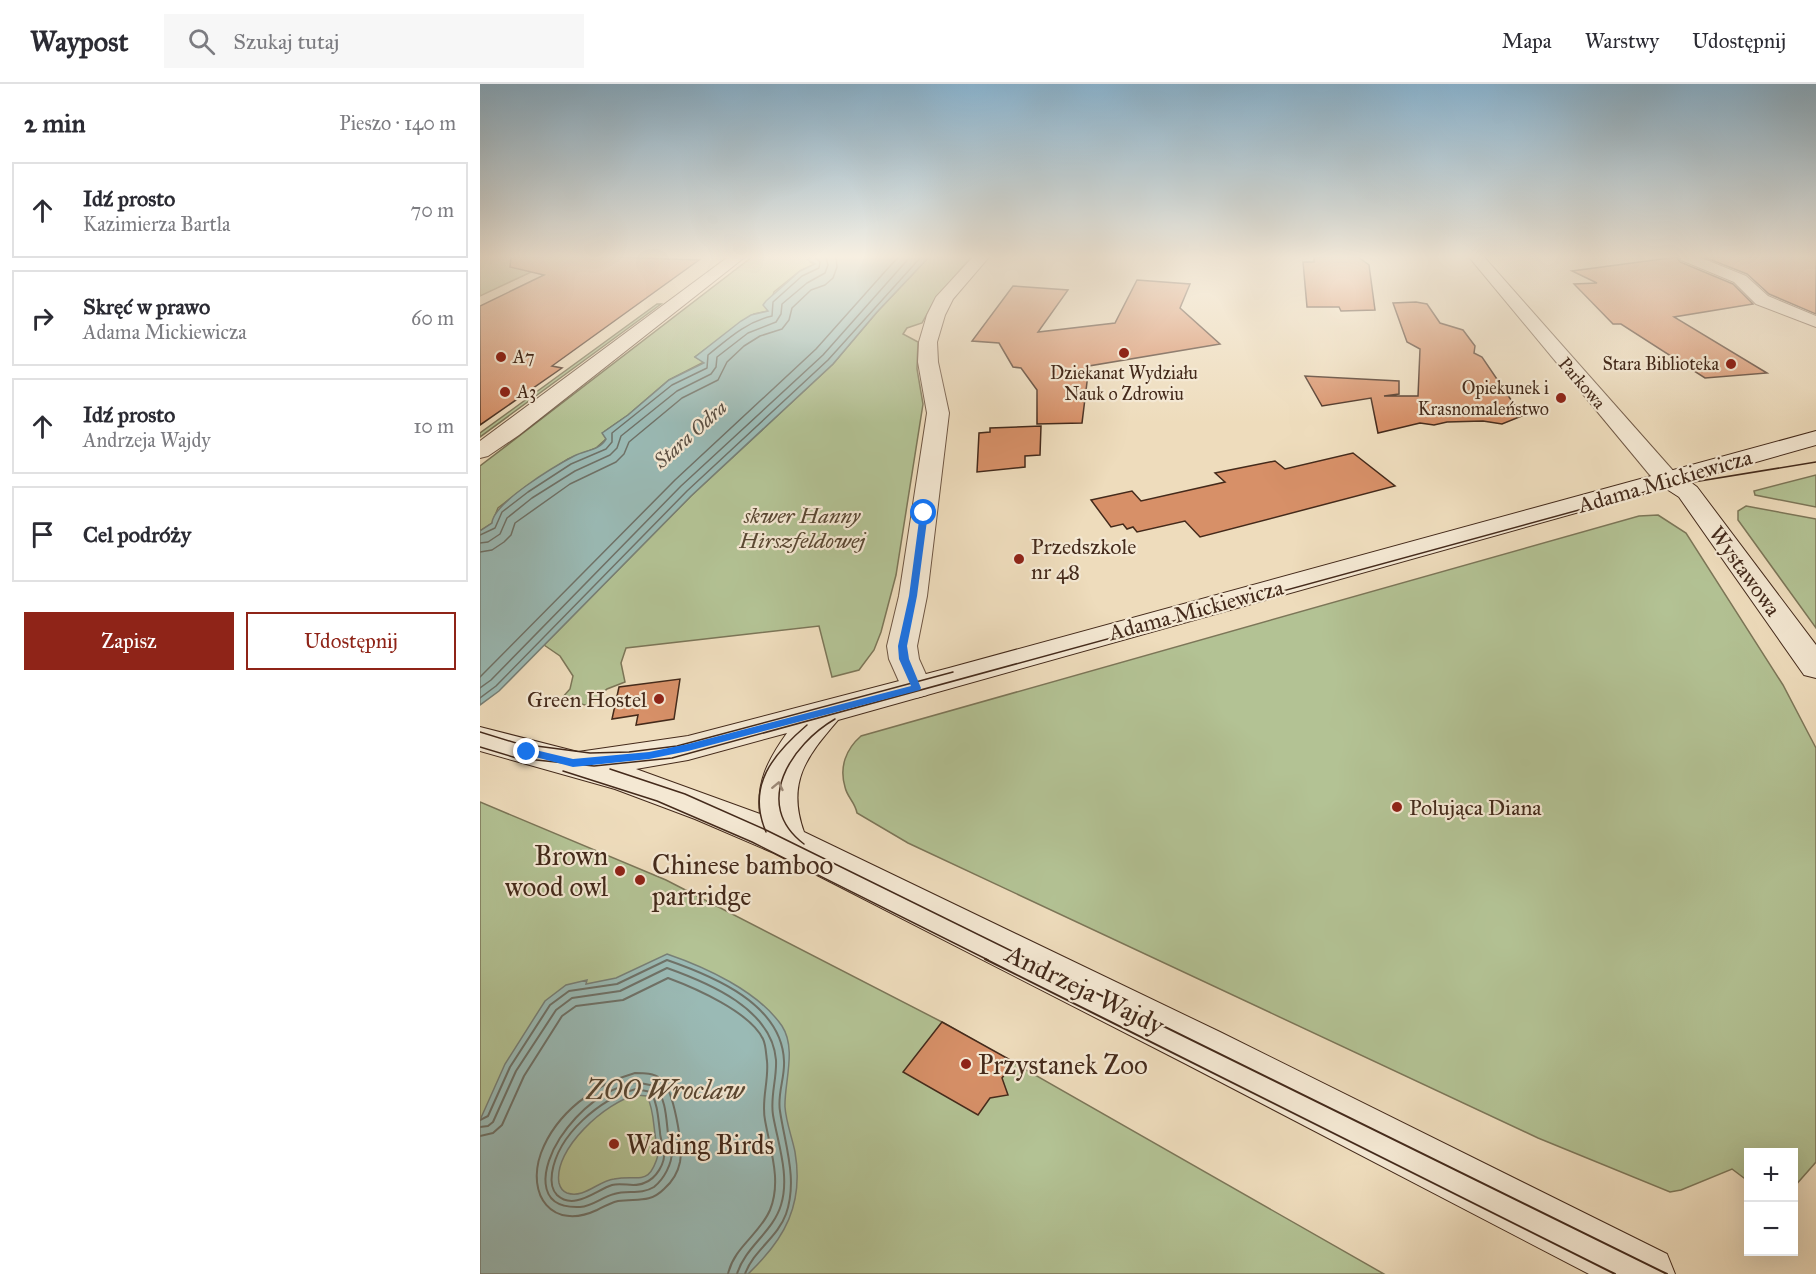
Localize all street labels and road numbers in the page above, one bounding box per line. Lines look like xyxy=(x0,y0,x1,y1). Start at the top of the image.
street label: Parkowa xyxy=(1554,353,1611,413)
street label: Adama Mickiewicza xyxy=(1574,443,1756,519)
street label: Wystawowa xyxy=(1703,521,1787,622)
street label: Adama Mickiewicza xyxy=(1105,573,1287,647)
street label: Andrzeja Wajdy xyxy=(999,936,1171,1042)

